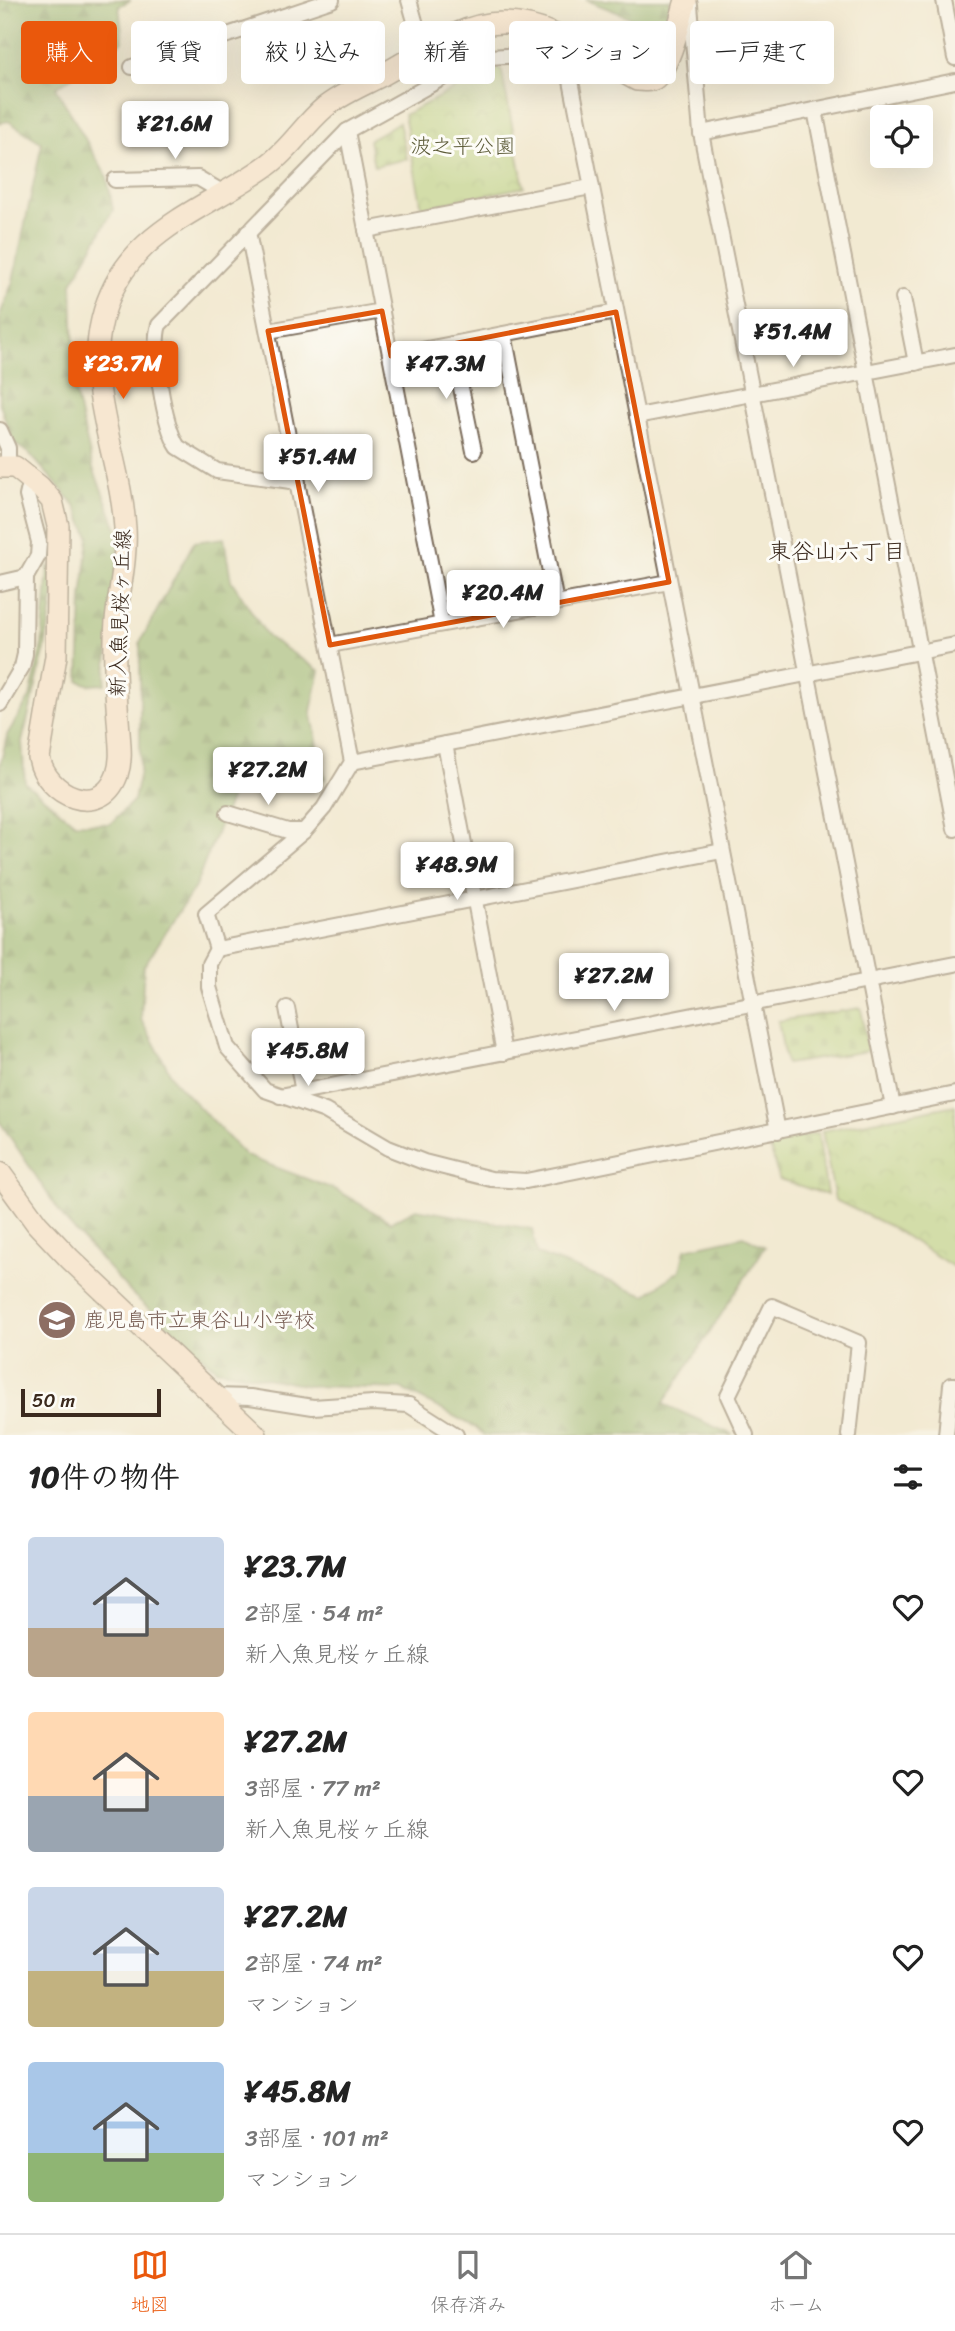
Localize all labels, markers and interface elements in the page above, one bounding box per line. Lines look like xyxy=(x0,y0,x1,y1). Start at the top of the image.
chip: 購入 xyxy=(21,21,117,84)
chip: 賃貸 xyxy=(131,21,227,84)
chip: 絞り込み xyxy=(241,21,385,84)
chip: 新着 xyxy=(399,21,495,84)
chip: マンション xyxy=(509,21,676,84)
chip: 一戸建て xyxy=(690,21,834,84)
pin: ¥21.6M xyxy=(118,102,232,161)
text: ¥21.6M xyxy=(138,103,212,144)
map controls xyxy=(870,105,933,168)
button: locate xyxy=(870,105,933,168)
park label: 波之平公園 xyxy=(411,127,516,165)
pin: ¥51.4M xyxy=(736,310,850,369)
text: ¥51.4M xyxy=(755,311,831,352)
pin: ¥23.7M xyxy=(66,342,180,401)
pin: ¥47.3M xyxy=(389,342,503,401)
text: ¥23.7M xyxy=(84,343,162,384)
text: ¥47.3M xyxy=(407,343,485,384)
pin: ¥51.4M xyxy=(261,434,375,494)
text: ¥51.4M xyxy=(280,436,356,477)
street label: 新入魚見桜ヶ丘線 xyxy=(98,528,142,698)
district label: 東谷山六丁目 xyxy=(768,531,906,572)
pin: ¥20.4M xyxy=(446,570,560,630)
text: ¥20.4M xyxy=(463,572,543,613)
pin: ¥27.2M xyxy=(211,748,325,807)
text: ¥27.2M xyxy=(229,749,307,790)
pin: ¥48.9M xyxy=(400,842,514,902)
text: ¥48.9M xyxy=(417,844,497,885)
pin: ¥27.2M xyxy=(557,954,671,1013)
text: ¥27.2M xyxy=(575,955,653,996)
pin: ¥45.8M xyxy=(251,1028,365,1088)
text: ¥45.8M xyxy=(268,1030,348,1071)
school or university icon: 鹿児島市立東谷山小学校 xyxy=(36,1299,78,1341)
place label: 鹿児島市立東谷山小学校 xyxy=(84,1301,315,1339)
text: 50 m xyxy=(32,1384,75,1417)
scale bar xyxy=(21,1386,161,1418)
text: 10件の物件 xyxy=(28,1450,180,1504)
icon: filters xyxy=(889,1458,927,1496)
text: ¥23.7M xyxy=(245,1539,346,1593)
icon: home xyxy=(84,1565,168,1649)
icon: heart xyxy=(889,1588,927,1626)
text: 2部屋 · 54 m² xyxy=(245,1593,384,1634)
text: 新入魚見桜ヶ丘線 xyxy=(245,1634,429,1675)
text: ¥27.2M xyxy=(245,1714,347,1768)
icon: home xyxy=(84,1740,168,1824)
icon: heart xyxy=(889,1763,927,1801)
text: 3部屋 · 77 m² xyxy=(245,1768,381,1809)
text: 新入魚見桜ヶ丘線 xyxy=(245,1809,429,1850)
text: ¥27.2M xyxy=(245,1889,347,1943)
icon: home xyxy=(84,1915,168,1999)
icon: heart xyxy=(889,1938,927,1976)
text: 2部屋 · 74 m² xyxy=(245,1943,383,1984)
text: マンション xyxy=(245,1984,359,2025)
text: ¥45.8M xyxy=(245,2064,350,2118)
icon: home xyxy=(84,2090,168,2174)
icon: heart xyxy=(889,2113,927,2151)
text: 3部屋 · 101 m² xyxy=(245,2118,389,2159)
text: マンション xyxy=(245,2159,359,2200)
tab: 地図 xyxy=(131,2246,169,2321)
tab: 保存済み xyxy=(430,2246,506,2321)
tab: ホーム xyxy=(768,2246,824,2321)

